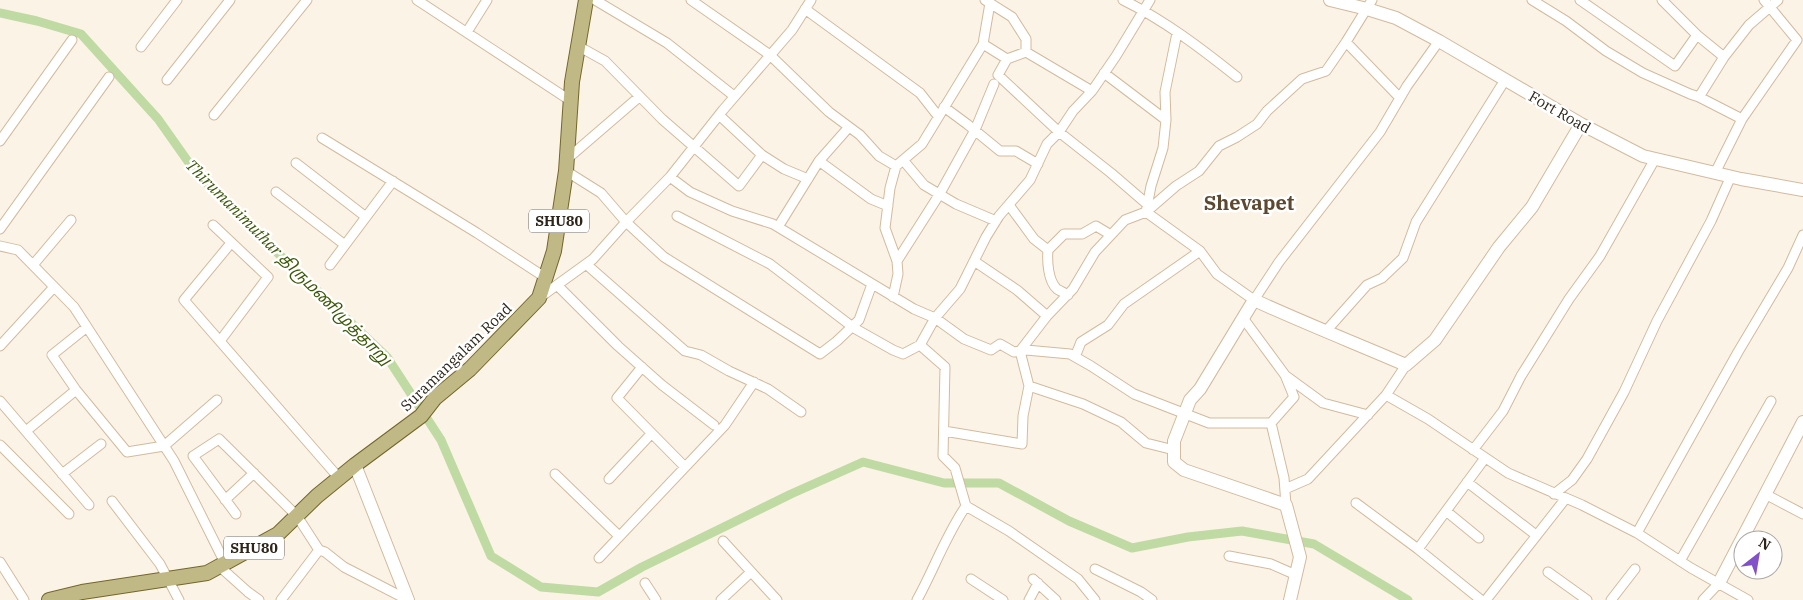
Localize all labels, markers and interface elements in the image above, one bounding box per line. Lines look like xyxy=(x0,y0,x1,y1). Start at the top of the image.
street label: Fort Road xyxy=(1526,87,1594,137)
water label: Thirumanimuthar திருமணிமுத்தாறு xyxy=(181,155,397,371)
district label: Shevapet xyxy=(1204,189,1295,216)
road number: SHU80 xyxy=(529,210,589,232)
street label: Suramangalam Road xyxy=(396,299,516,415)
north arrow xyxy=(1733,530,1783,580)
text: N xyxy=(1755,533,1774,554)
road number: SHU80 xyxy=(224,536,284,560)

